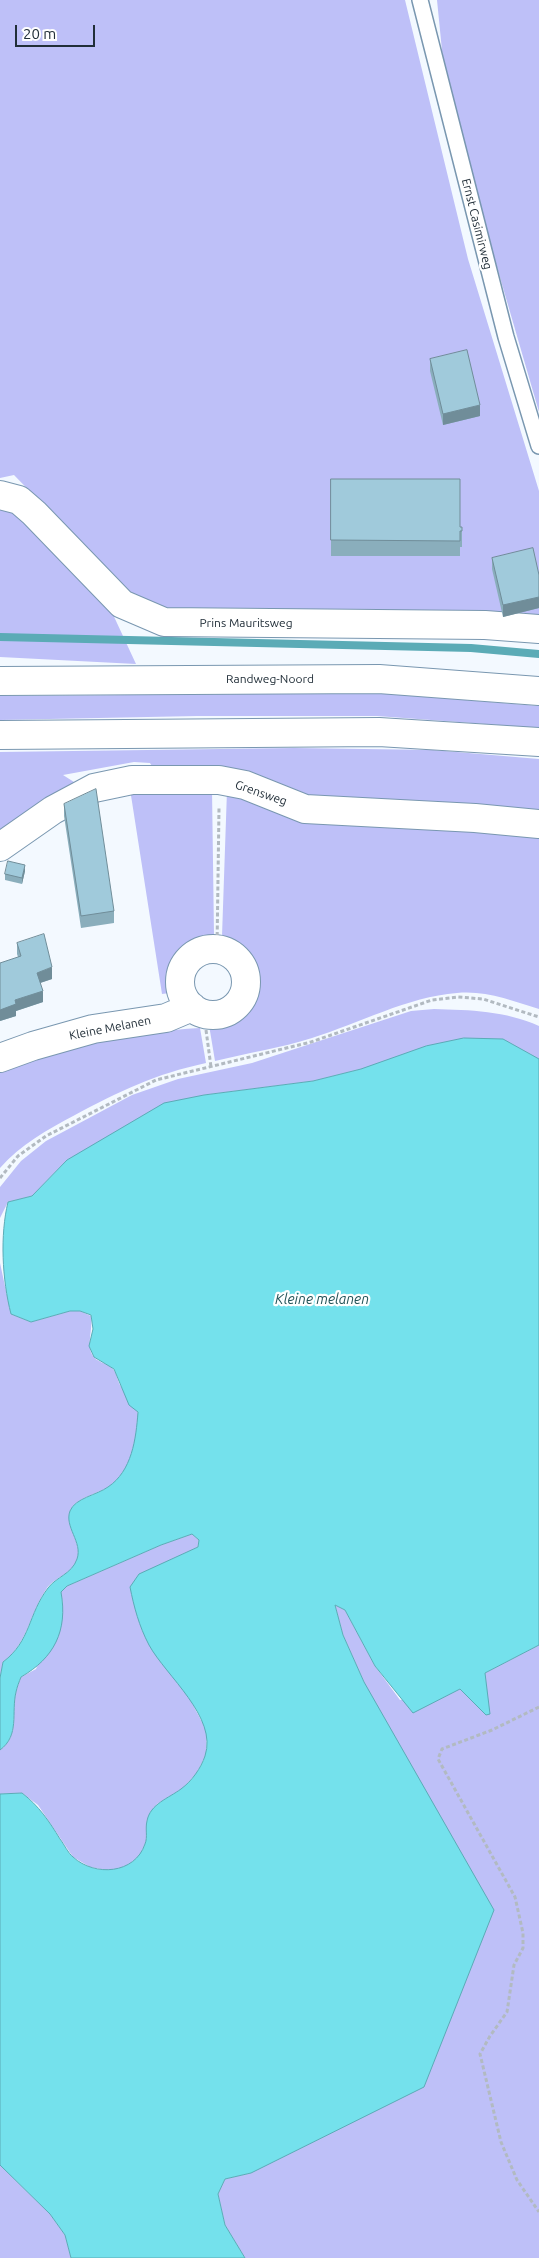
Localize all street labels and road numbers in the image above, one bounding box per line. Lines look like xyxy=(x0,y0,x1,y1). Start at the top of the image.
street label: Ernst Casimirweg xyxy=(459,177,495,271)
street label: Prins Mauritsweg xyxy=(199,616,293,630)
street label: Randweg-Noord xyxy=(226,672,314,686)
street label: Grensweg xyxy=(233,777,289,809)
street label: Kleine Melanen xyxy=(68,1013,152,1043)

